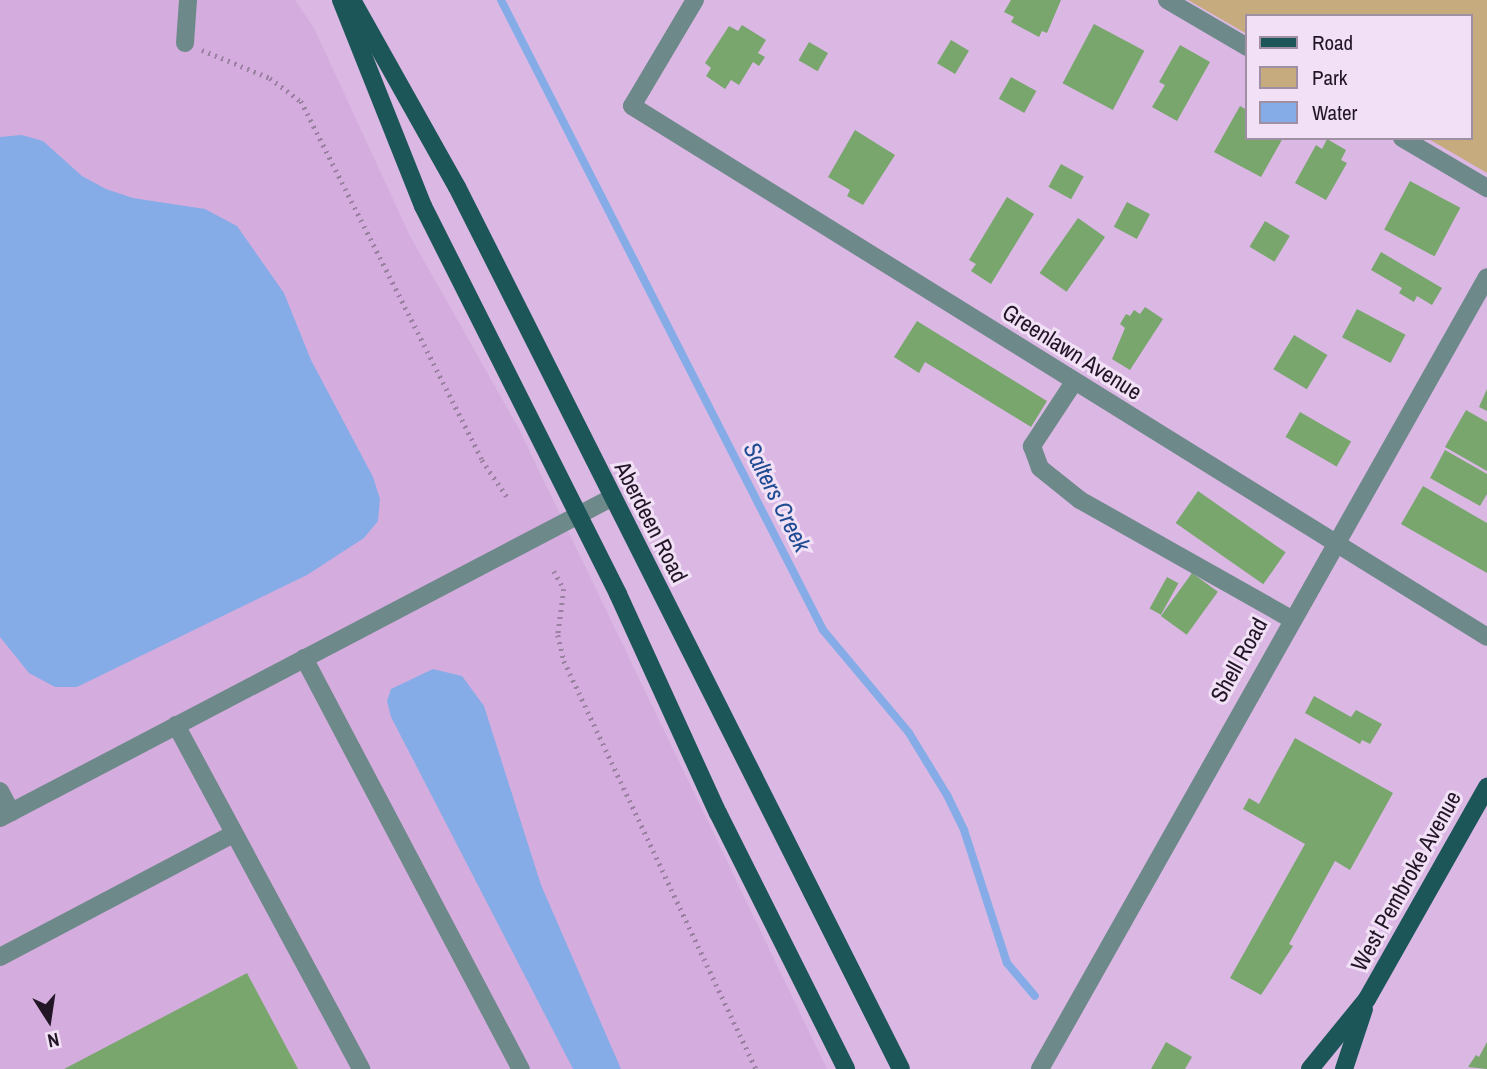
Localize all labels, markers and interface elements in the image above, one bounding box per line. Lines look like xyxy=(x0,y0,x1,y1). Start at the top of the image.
legend xyxy=(1246,14,1473,140)
text: Road xyxy=(1312,28,1353,57)
text: Park xyxy=(1312,63,1347,92)
text: Water xyxy=(1312,98,1357,127)
street label: Greenlawn Avenue xyxy=(997,298,1147,406)
water label: Salters Creek xyxy=(737,437,817,557)
street label: Aberdeen Road xyxy=(609,457,693,587)
street label: Shell Road xyxy=(1205,613,1273,707)
street label: West Pembroke Avenue xyxy=(1345,786,1467,976)
north arrow xyxy=(14,985,84,1055)
text: N xyxy=(45,1027,62,1054)

